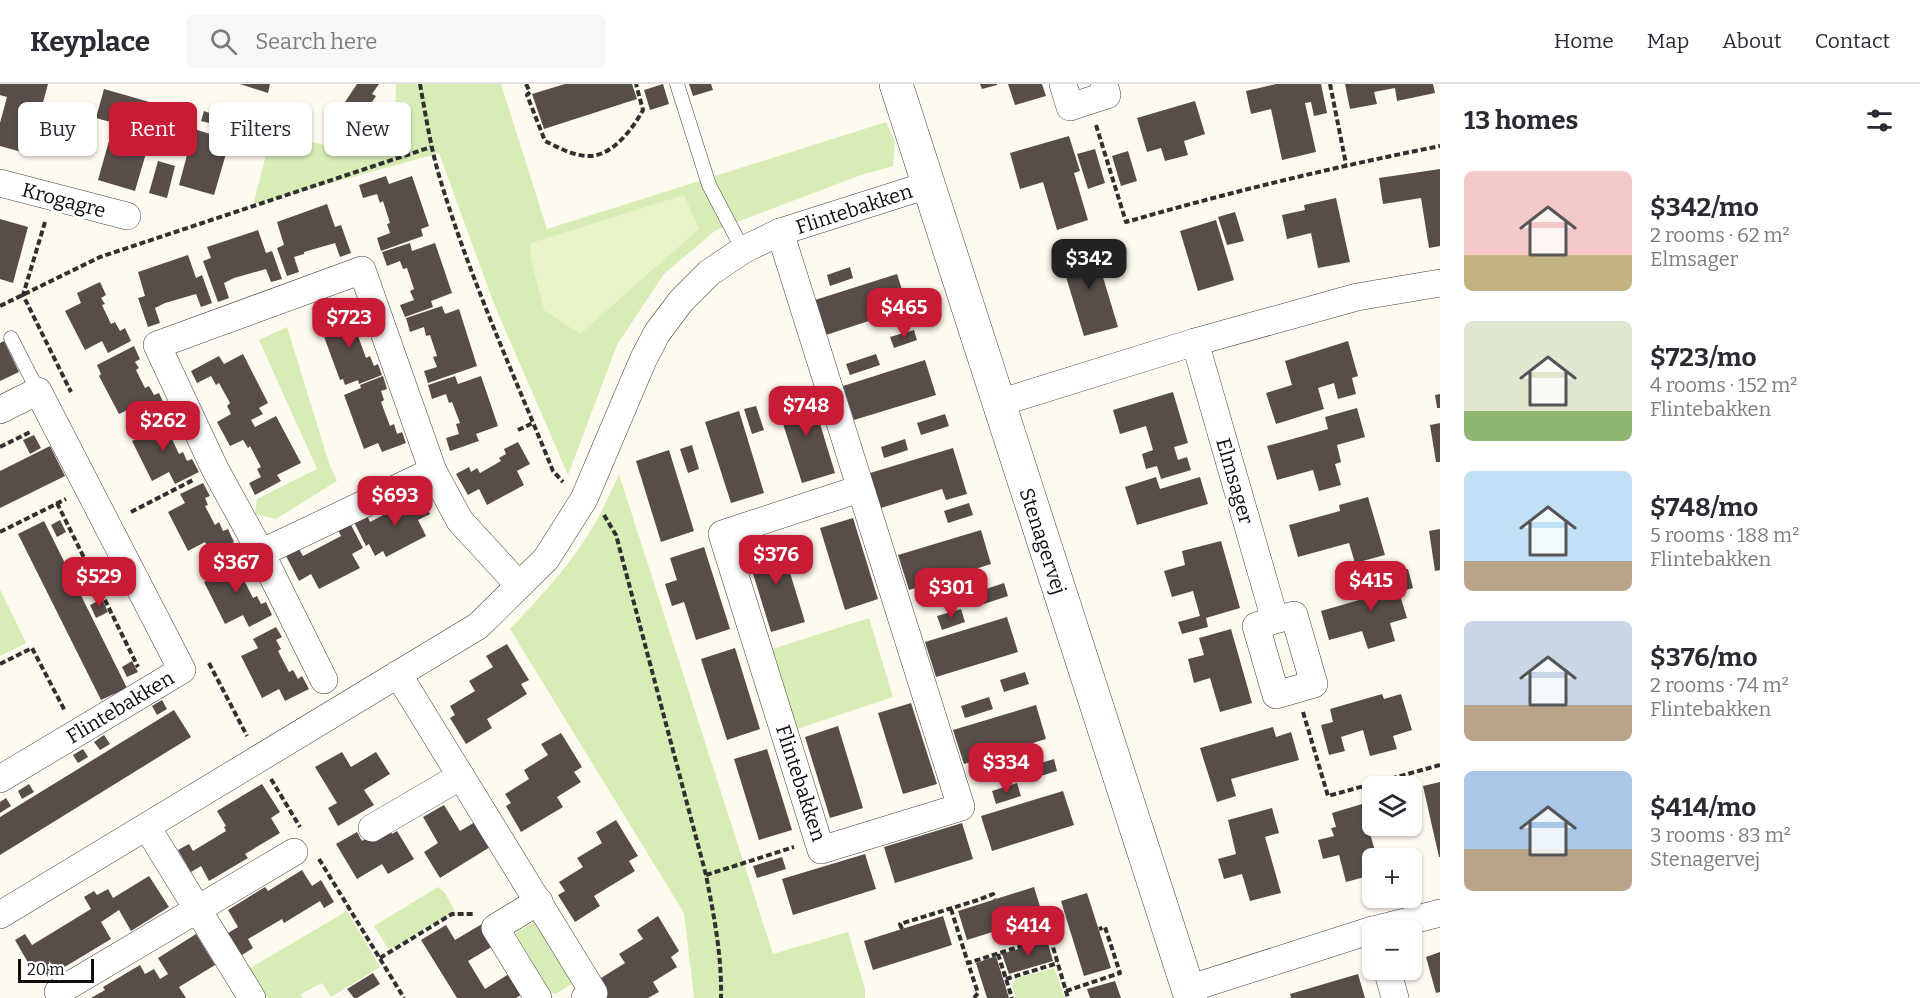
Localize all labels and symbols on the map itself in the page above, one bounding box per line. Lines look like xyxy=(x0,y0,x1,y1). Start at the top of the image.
street label: Krogagre xyxy=(19,177,109,223)
street label: Flintebakken xyxy=(793,179,916,239)
pin: $342 xyxy=(1053,239,1125,290)
pin: $465 xyxy=(868,288,940,339)
pin: $723 xyxy=(313,298,385,349)
pin: $748 xyxy=(770,386,842,437)
pin: $262 xyxy=(127,401,199,452)
street label: Elmsager xyxy=(1211,435,1259,527)
pin: $693 xyxy=(359,476,431,527)
street label: Stenagervej xyxy=(1014,485,1071,597)
pin: $376 xyxy=(740,535,812,586)
pin: $367 xyxy=(200,543,272,594)
pin: $529 xyxy=(63,557,135,608)
pin: $415 xyxy=(1335,561,1407,612)
pin: $301 xyxy=(915,568,987,619)
street label: Flintebakken xyxy=(62,665,178,748)
street label: Flintebakken xyxy=(771,722,831,845)
pin: $334 xyxy=(970,743,1042,794)
pin: $414 xyxy=(992,906,1064,957)
scale bar xyxy=(18,956,94,984)

